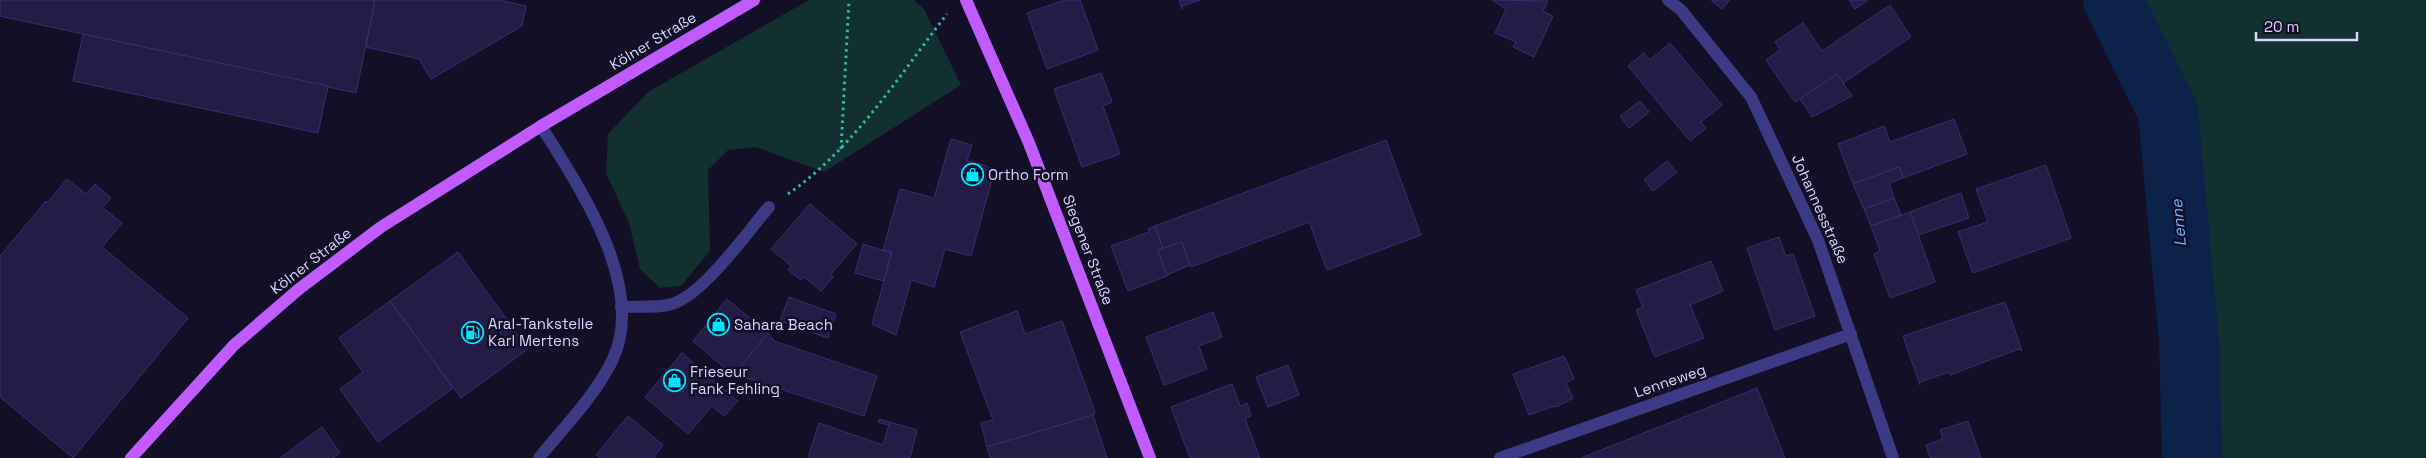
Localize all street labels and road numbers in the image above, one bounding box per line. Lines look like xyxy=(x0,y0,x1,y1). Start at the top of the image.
street label: Kölner Straße xyxy=(606,7,700,74)
street label: Johannesstraße xyxy=(1788,151,1853,267)
street label: Siegener Straße xyxy=(1059,192,1118,308)
street label: Kölner Straße xyxy=(266,223,355,298)
street label: Lenneweg xyxy=(1632,359,1708,402)

